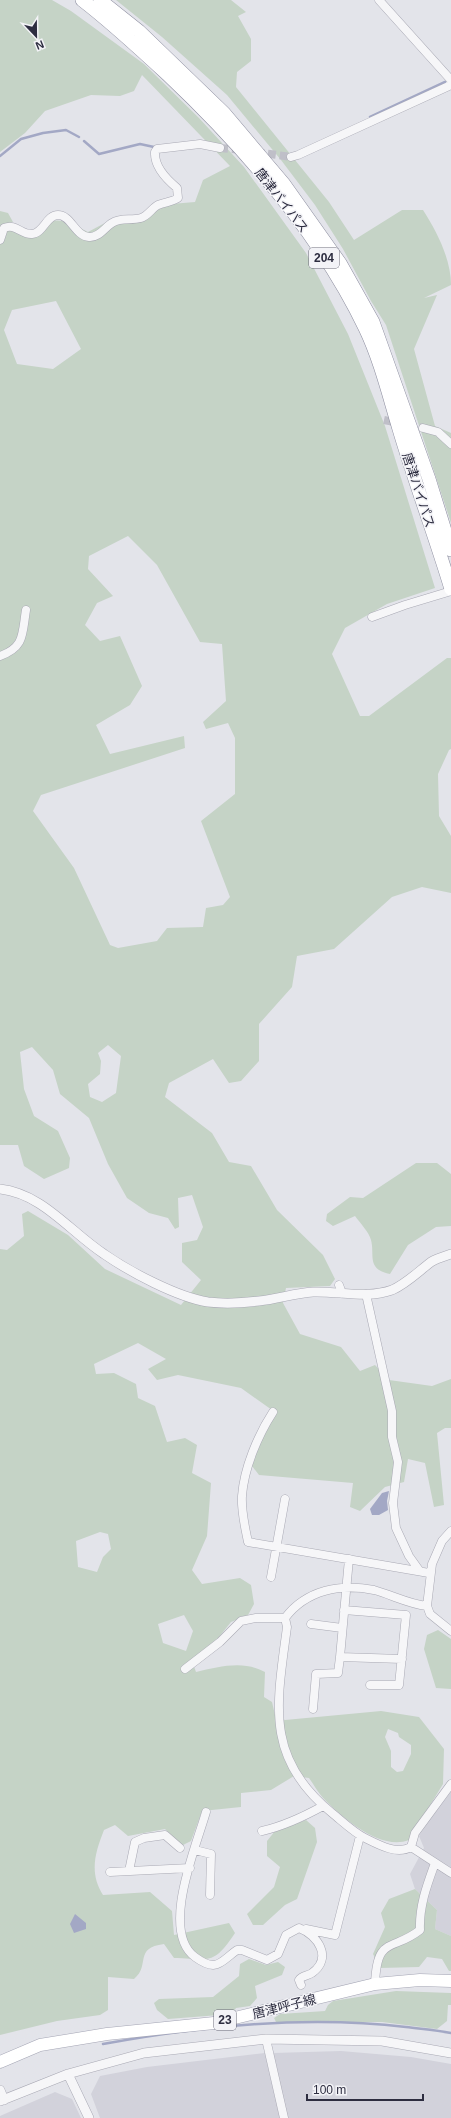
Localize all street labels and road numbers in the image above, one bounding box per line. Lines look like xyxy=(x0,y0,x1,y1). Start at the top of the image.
street label: 唐津バイパス xyxy=(252,165,311,236)
road number: 204 xyxy=(309,248,339,268)
street label: 唐津バイパス xyxy=(399,451,438,529)
street label: 唐津呼子線 xyxy=(251,1991,317,2022)
road number: 23 xyxy=(214,2010,236,2030)

